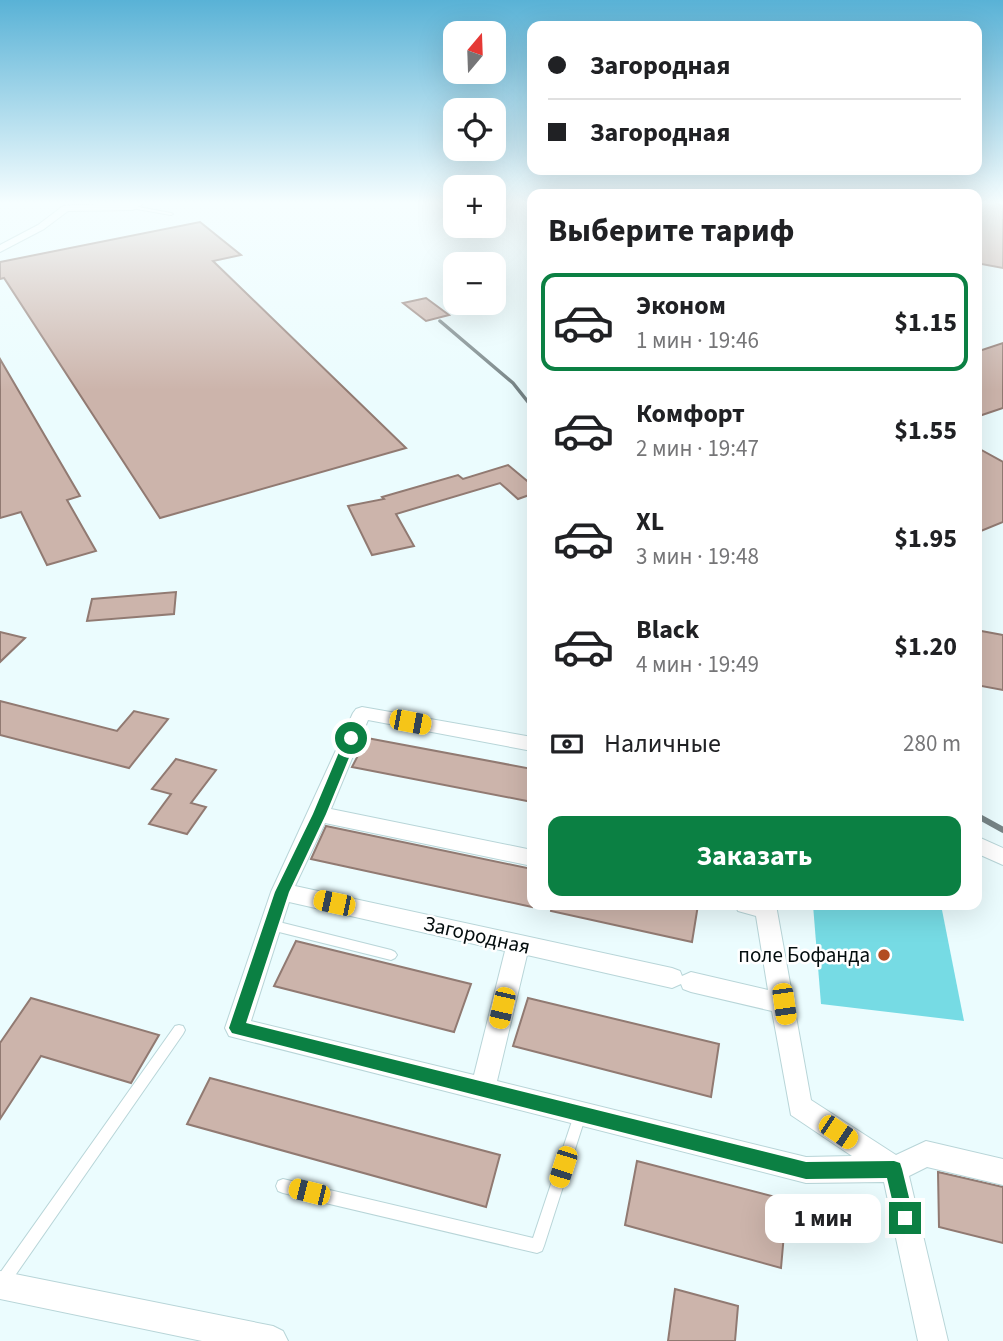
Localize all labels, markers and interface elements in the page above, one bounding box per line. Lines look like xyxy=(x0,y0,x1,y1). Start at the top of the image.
north arrow xyxy=(443,21,506,84)
map controls xyxy=(443,21,506,315)
text: Загородная xyxy=(590,47,730,84)
button: locate xyxy=(443,98,506,161)
text: Загородная xyxy=(590,114,730,151)
button: + xyxy=(443,175,506,238)
text: Выберите тариф xyxy=(548,208,795,254)
button: − xyxy=(443,252,506,315)
text: Эконом xyxy=(636,287,726,324)
icon: car xyxy=(552,291,615,354)
text: $1.15 xyxy=(894,304,957,341)
text: 1 мин · 19:46 xyxy=(636,324,759,357)
text: Комфорт xyxy=(636,395,745,432)
icon: car xyxy=(552,399,615,462)
text: $1.55 xyxy=(894,412,957,449)
text: 2 мин · 19:47 xyxy=(636,432,759,465)
text: XL xyxy=(636,503,664,540)
icon: car xyxy=(552,507,615,570)
text: $1.95 xyxy=(894,520,957,557)
text: 3 мин · 19:48 xyxy=(636,540,759,573)
text: Black xyxy=(636,611,699,648)
icon: car xyxy=(552,615,615,678)
text: $1.20 xyxy=(894,628,957,665)
text: 4 мин · 19:49 xyxy=(636,648,759,681)
car xyxy=(388,708,433,736)
route start xyxy=(335,722,367,754)
icon: cash xyxy=(548,725,586,763)
text: Наличные xyxy=(604,725,721,762)
text: 280 m xyxy=(903,727,961,760)
button: Заказать xyxy=(548,816,961,896)
car xyxy=(312,888,357,918)
street label: Загородная xyxy=(421,908,533,962)
place label: поле Бофанда xyxy=(738,940,870,970)
marker: поле Бофанда xyxy=(876,947,892,963)
car xyxy=(771,982,798,1026)
car xyxy=(488,985,517,1031)
car xyxy=(815,1112,862,1152)
car xyxy=(547,1144,580,1190)
car xyxy=(287,1177,332,1207)
callout: 1 мин xyxy=(765,1194,880,1242)
text: 1 мин xyxy=(794,1202,852,1235)
route end xyxy=(889,1202,921,1234)

